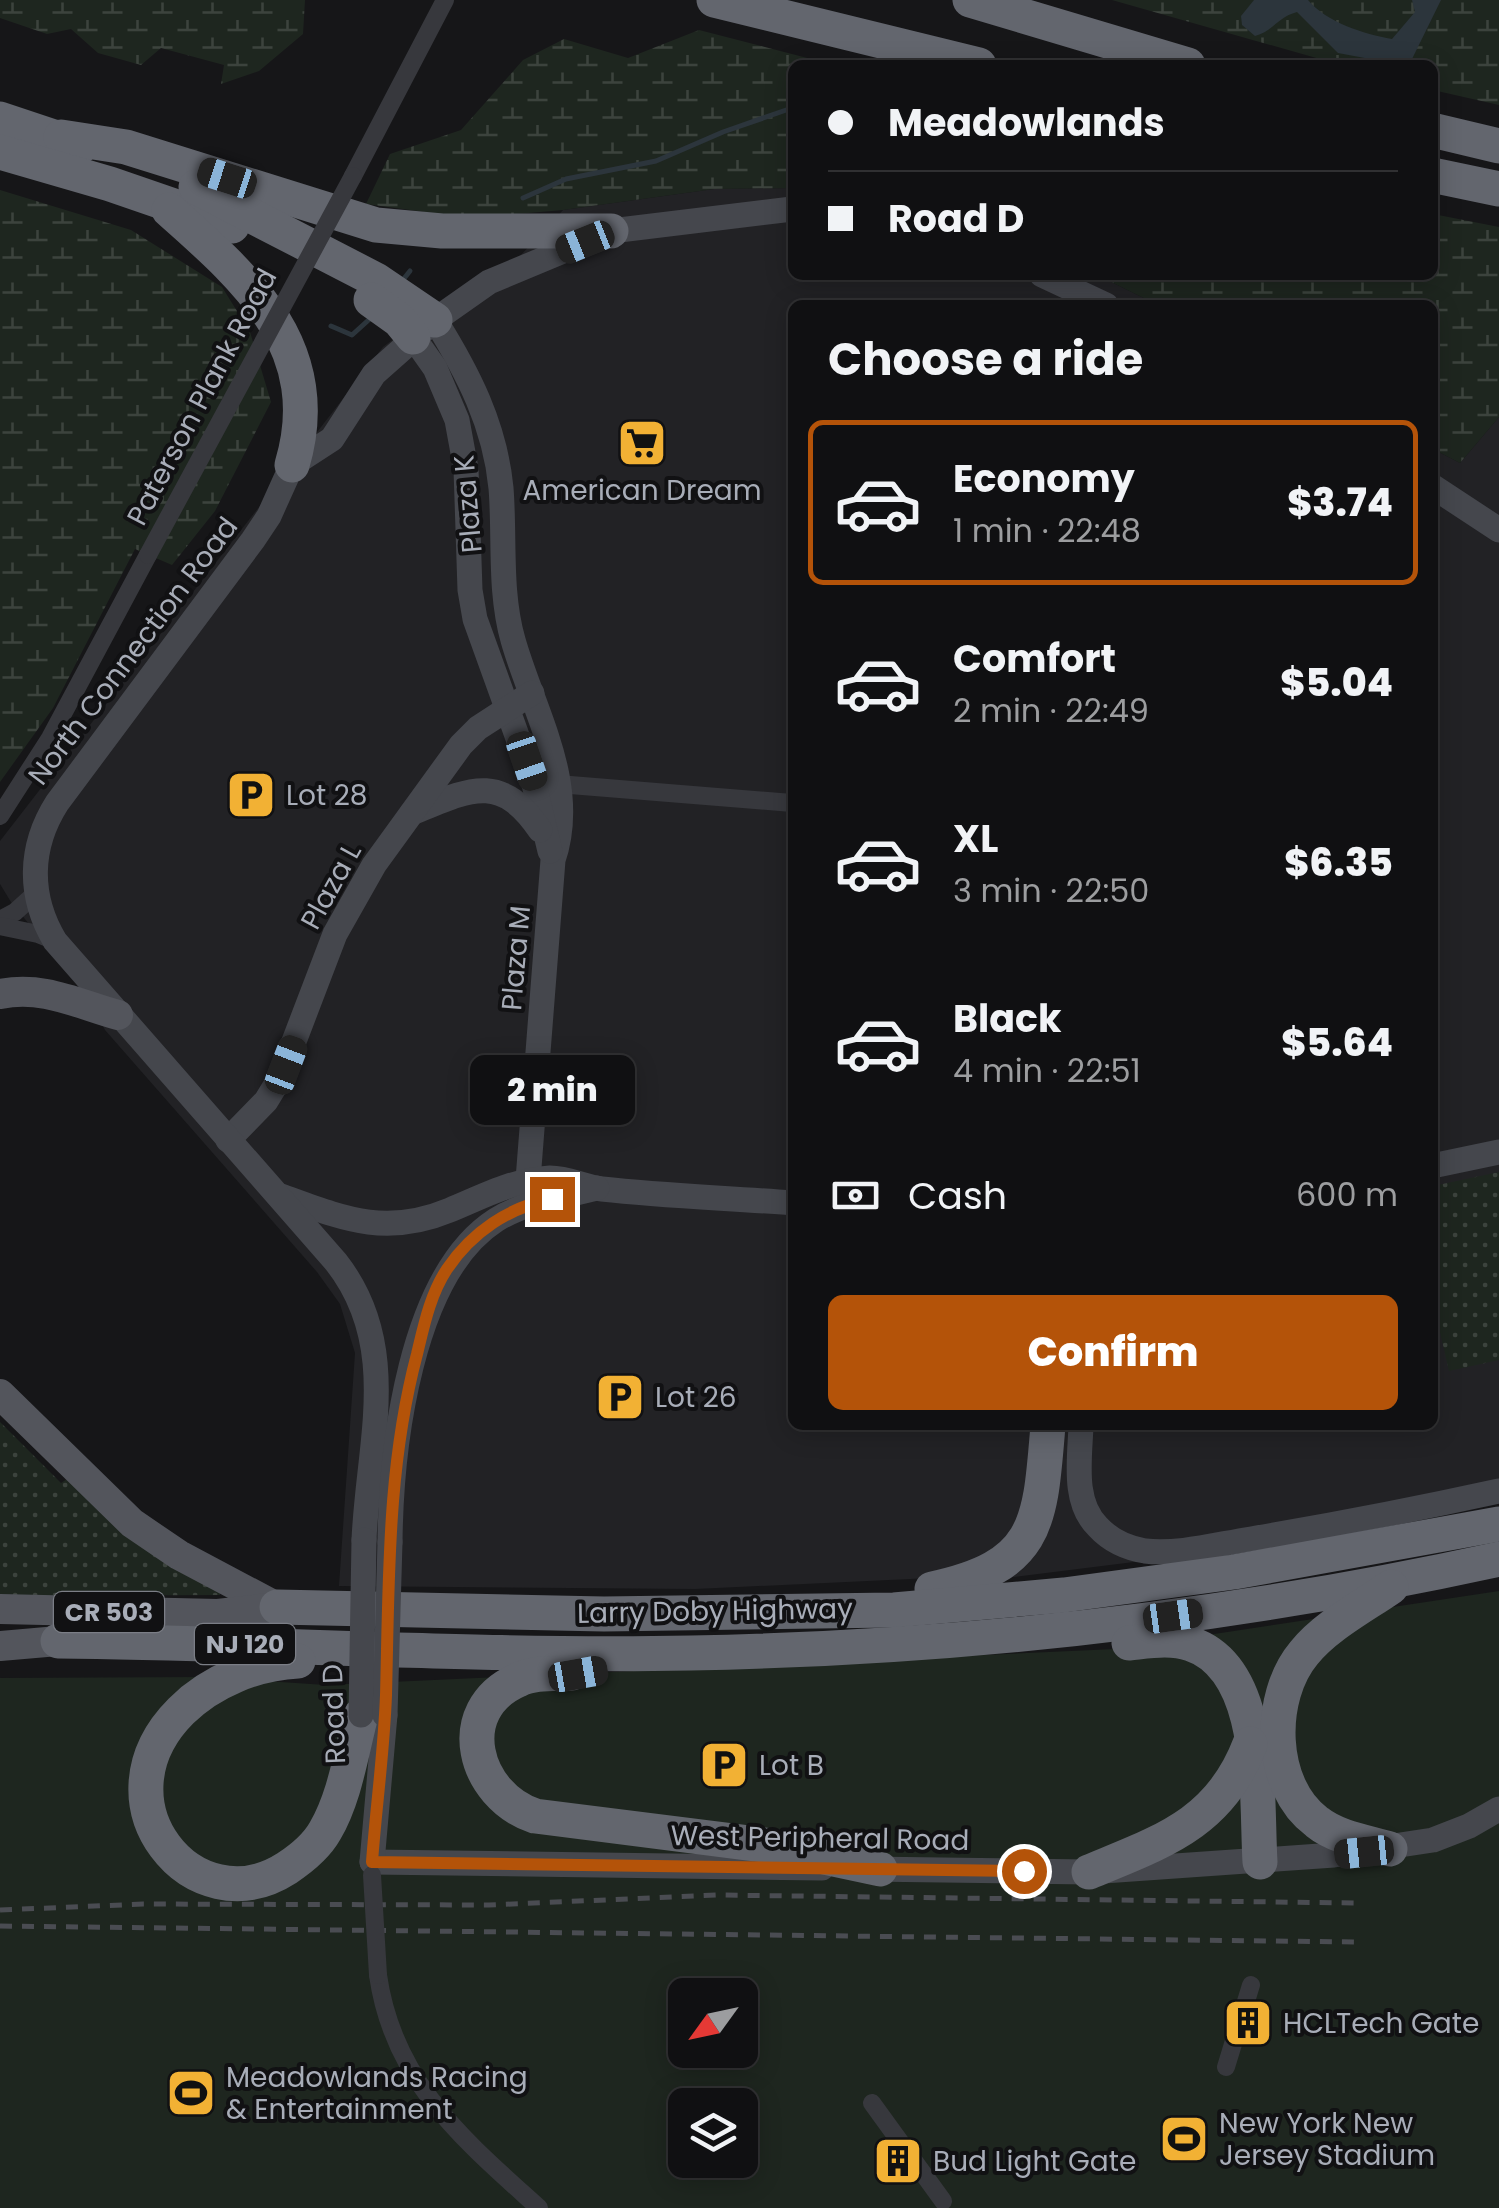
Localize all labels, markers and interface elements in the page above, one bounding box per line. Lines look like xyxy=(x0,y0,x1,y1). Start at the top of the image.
text: Meadowlands xyxy=(888,96,1165,149)
car xyxy=(194,154,260,202)
text: Road D xyxy=(888,192,1024,245)
car xyxy=(552,217,618,267)
street label: Paterson Plank Road xyxy=(118,262,286,532)
text: Choose a ride xyxy=(828,328,1143,391)
supermarket icon: American Dream xyxy=(616,417,668,469)
text: Economy xyxy=(953,452,1135,505)
street label: Plaza K xyxy=(444,453,492,554)
icon: car xyxy=(833,458,923,548)
place label: American Dream xyxy=(522,471,762,510)
text: $3.74 xyxy=(1287,476,1393,529)
text: 1 min · 22:48 xyxy=(953,508,1141,553)
street label: North Connection Road xyxy=(19,509,247,793)
text: Comfort xyxy=(953,632,1116,685)
icon: car xyxy=(833,638,923,728)
text: $5.04 xyxy=(1280,656,1393,709)
text: 2 min · 22:49 xyxy=(953,688,1149,733)
car xyxy=(503,728,551,794)
parking icon: Lot 28 xyxy=(225,769,277,821)
place label: Lot 28 xyxy=(286,776,367,815)
text: XL xyxy=(953,812,998,865)
icon: car xyxy=(833,818,923,908)
street label: Plaza L xyxy=(291,836,371,936)
text: $6.35 xyxy=(1284,836,1393,889)
text: 3 min · 22:50 xyxy=(953,868,1149,913)
street label: Plaza M xyxy=(492,904,540,1012)
text: Black xyxy=(953,992,1062,1045)
icon: car xyxy=(833,998,923,1088)
text: $5.64 xyxy=(1281,1016,1393,1069)
car xyxy=(261,1032,311,1098)
text: 4 min · 22:51 xyxy=(953,1048,1141,1093)
callout: 2 min xyxy=(470,1054,634,1124)
text: 2 min xyxy=(507,1067,598,1112)
icon: cash xyxy=(828,1168,883,1223)
text: Cash xyxy=(908,1169,1007,1222)
text: 600 m xyxy=(1296,1172,1398,1217)
route end xyxy=(530,1177,575,1222)
button: Confirm xyxy=(828,1295,1398,1410)
parking icon: Lot 26 xyxy=(594,1371,646,1423)
place label: Lot 26 xyxy=(655,1378,737,1417)
street label: Larry Doby Highway xyxy=(577,1589,853,1633)
road number: CR 503 xyxy=(54,1592,164,1632)
car xyxy=(1141,1597,1205,1635)
road number: NJ 120 xyxy=(195,1624,295,1664)
car xyxy=(546,1654,610,1694)
street label: Road D xyxy=(313,1663,355,1765)
parking icon: Lot B xyxy=(698,1739,750,1791)
place label: Lot B xyxy=(759,1746,824,1785)
street label: West Peripheral Road xyxy=(670,1816,970,1860)
car xyxy=(1333,1834,1395,1870)
route start xyxy=(1002,1849,1047,1894)
north arrow xyxy=(668,1978,758,2068)
map controls xyxy=(668,1978,758,2178)
building icon: HCLTech Gate xyxy=(1222,1997,1274,2049)
place label: HCLTech Gate xyxy=(1283,2004,1479,2043)
place label: Meadowlands Racing & Entertainment xyxy=(226,2058,528,2129)
sports icon: Meadowlands Racing & Entertainment xyxy=(165,2067,217,2119)
button: layers xyxy=(668,2088,758,2178)
place label: New York New Jersey Stadium xyxy=(1219,2104,1435,2175)
sports icon: New York New Jersey Stadium xyxy=(1158,2113,1210,2165)
building icon: Bud Light Gate xyxy=(872,2135,924,2187)
place label: Bud Light Gate xyxy=(933,2142,1136,2181)

